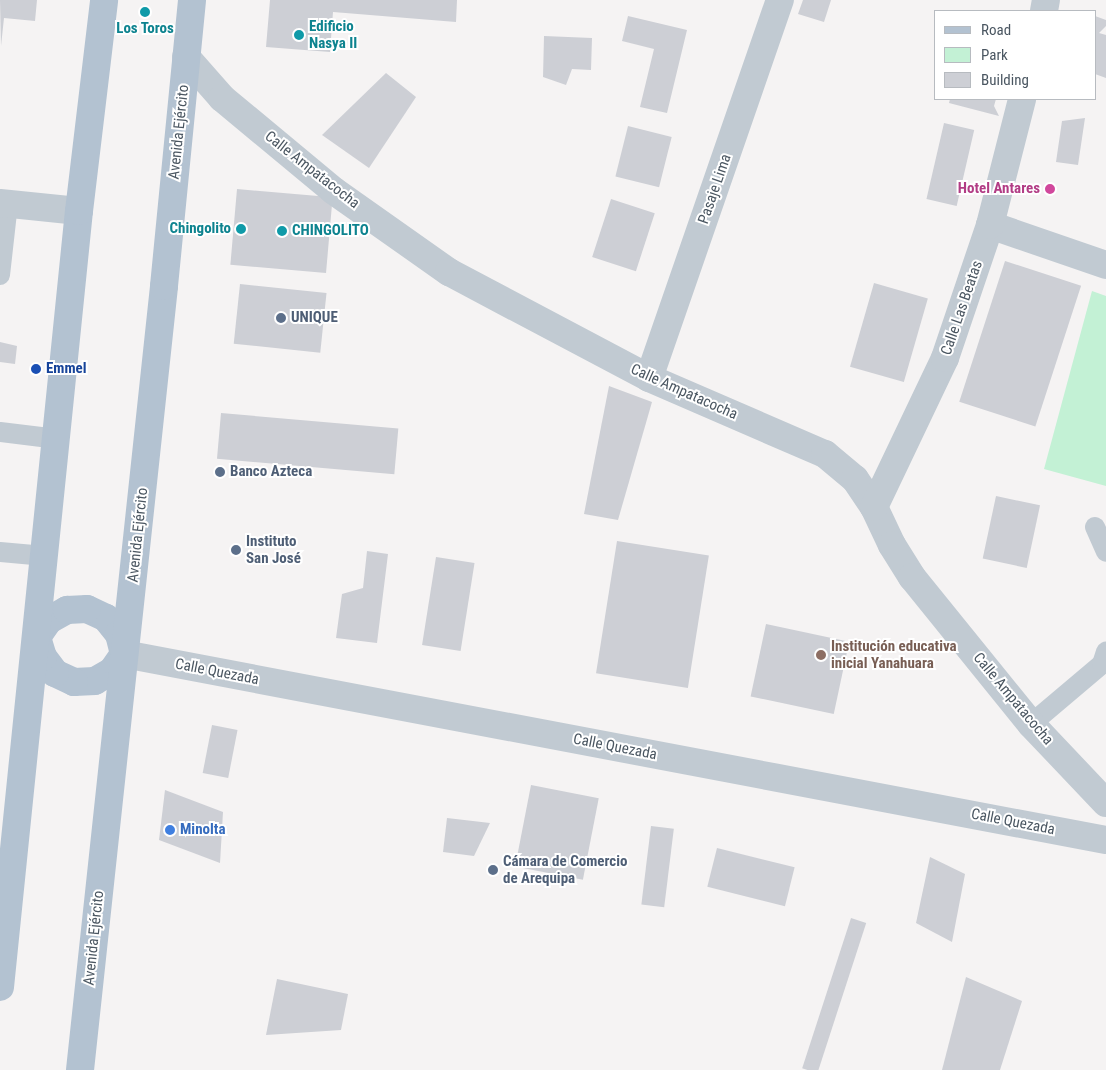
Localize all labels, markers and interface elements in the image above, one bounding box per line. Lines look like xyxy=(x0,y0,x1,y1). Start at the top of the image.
marker: Los Toros xyxy=(139,6,151,18)
legend xyxy=(934,10,1096,100)
place label: Edificio Nasya II xyxy=(309,17,357,52)
place label: Los Toros xyxy=(116,20,174,38)
text: Road xyxy=(981,21,1011,39)
marker: Edificio Nasya II xyxy=(293,29,305,41)
text: Park xyxy=(981,46,1008,64)
text: Building xyxy=(981,71,1029,89)
street label: Avenida Ejército xyxy=(165,84,193,180)
street label: Calle Ampatacocha xyxy=(261,128,363,212)
street label: Pasaje Lima xyxy=(695,152,735,226)
place label: Hotel Antares xyxy=(958,180,1040,198)
marker: Hotel Antares xyxy=(1044,183,1056,195)
place label: Chingolito xyxy=(169,220,231,238)
place label: CHINGOLITO xyxy=(292,222,369,240)
marker: Chingolito xyxy=(235,223,247,235)
marker: CHINGOLITO xyxy=(276,225,288,237)
street label: Calle Las Beatas xyxy=(937,258,987,358)
place label: UNIQUE xyxy=(291,309,338,327)
marker: UNIQUE xyxy=(275,312,287,324)
place label: Emmel xyxy=(46,360,87,378)
street label: Calle Ampatacocha xyxy=(628,360,740,424)
marker: Emmel xyxy=(30,363,42,375)
place label: Banco Azteca xyxy=(230,463,312,481)
marker: Banco Azteca xyxy=(214,466,226,478)
street label: Avenida Ejército xyxy=(124,487,152,583)
place label: Instituto San José xyxy=(246,532,301,567)
marker: Instituto San José xyxy=(230,544,242,556)
place label: Institución educativa inicial Yanahuara xyxy=(831,637,957,672)
marker: Institución educativa inicial Yanahuara xyxy=(815,649,827,661)
street label: Calle Ampatacocha xyxy=(969,649,1057,749)
street label: Calle Quezada xyxy=(174,655,260,689)
street label: Calle Quezada xyxy=(572,730,658,764)
street label: Calle Quezada xyxy=(970,805,1056,839)
place label: Minolta xyxy=(180,821,225,839)
marker: Minolta xyxy=(164,824,176,836)
place label: Cámara de Comercio de Arequipa xyxy=(503,852,627,887)
marker: Cámara de Comercio de Arequipa xyxy=(487,864,499,876)
street label: Avenida Ejército xyxy=(80,890,108,986)

